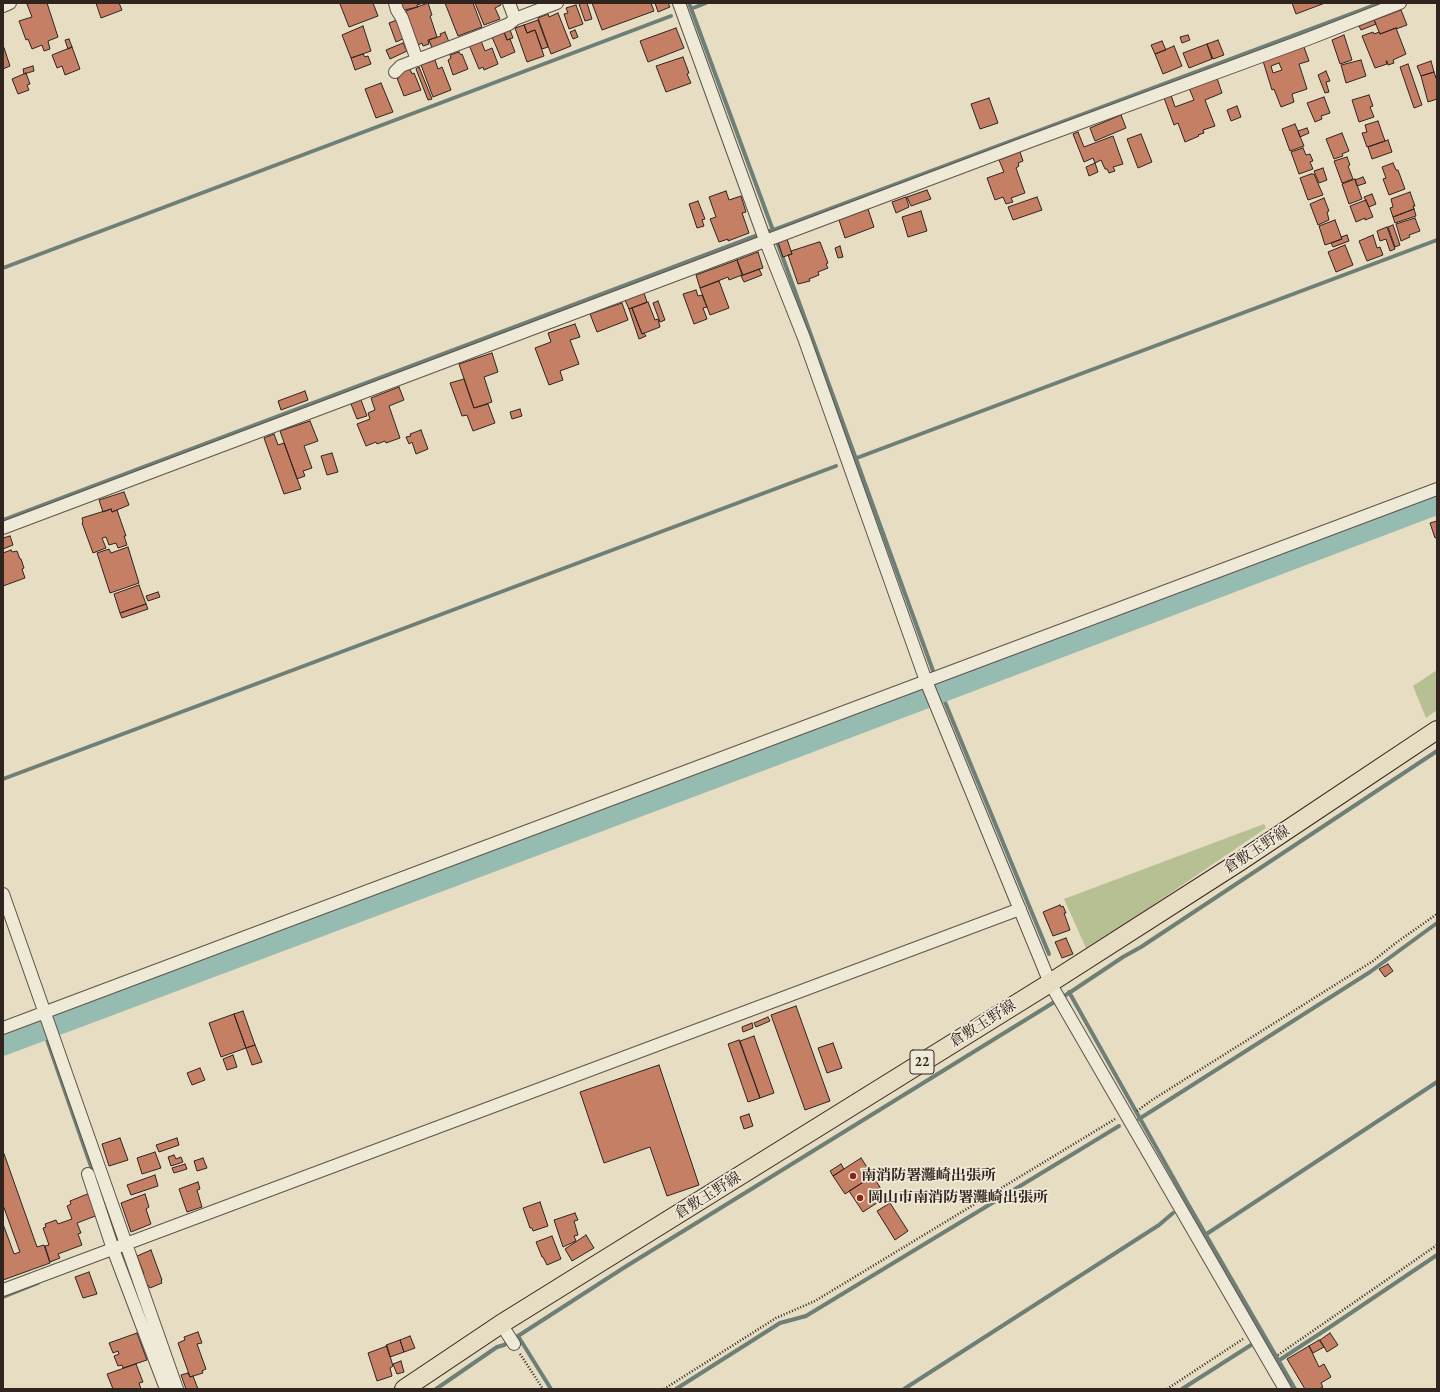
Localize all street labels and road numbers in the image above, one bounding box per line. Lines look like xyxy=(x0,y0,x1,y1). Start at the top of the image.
street label: 倉敷玉野線 xyxy=(1221,822,1293,878)
street label: 倉敷玉野線 xyxy=(946,996,1020,1052)
road number: 22 xyxy=(910,1050,934,1074)
street label: 倉敷玉野線 xyxy=(671,1168,745,1224)

